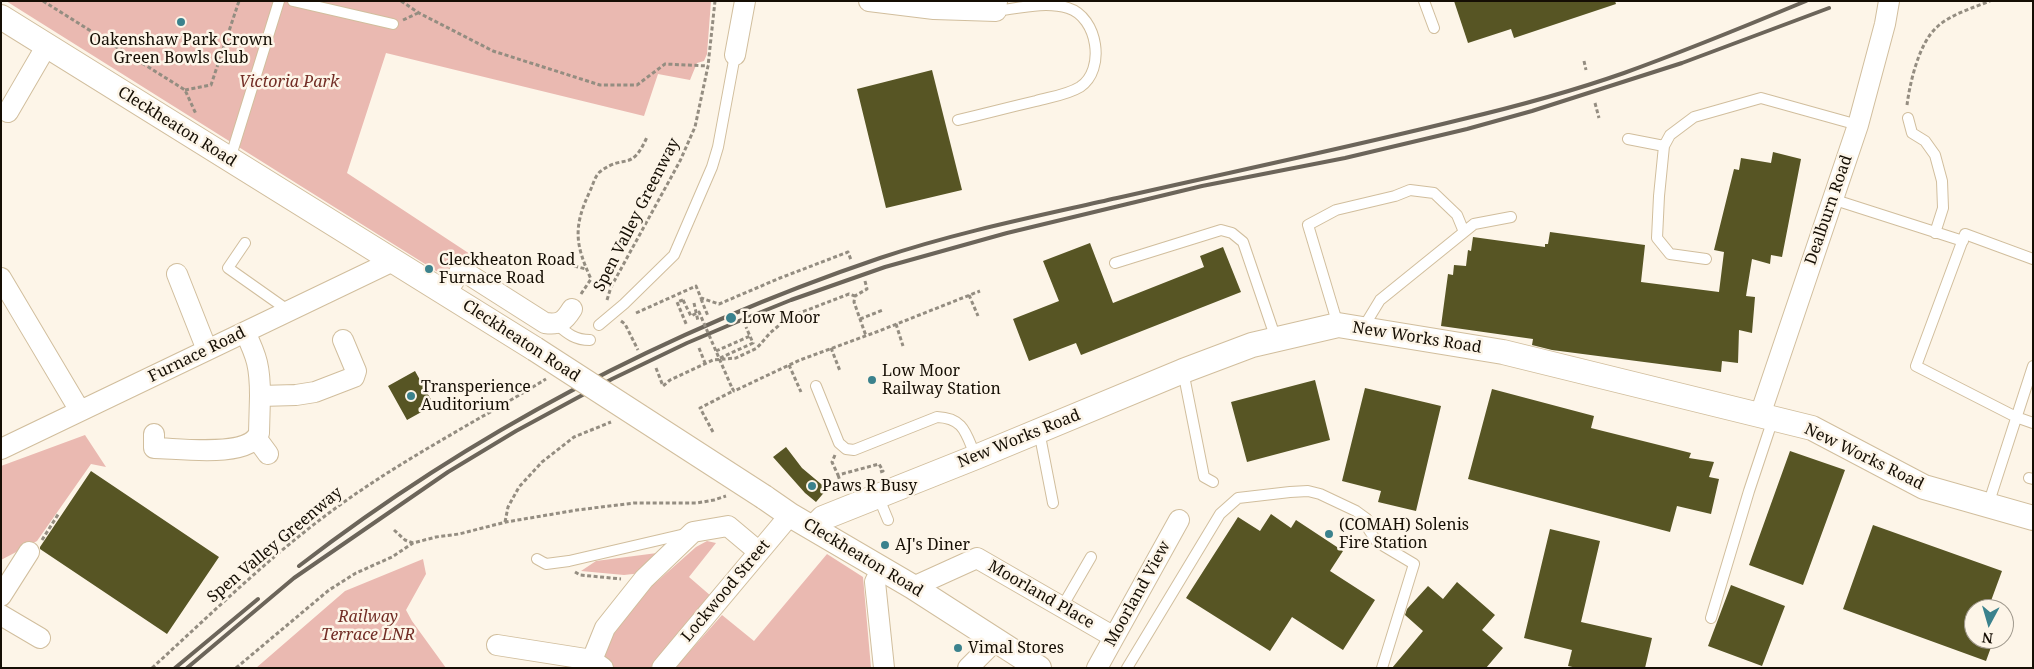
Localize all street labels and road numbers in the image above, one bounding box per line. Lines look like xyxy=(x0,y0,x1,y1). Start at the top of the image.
street label: Cleckheaton Road xyxy=(114,83,240,171)
street label: Spen Valley Greenway xyxy=(590,135,684,295)
street label: Dealburn Road xyxy=(1801,153,1857,267)
street label: Cleckheaton Road xyxy=(459,296,583,386)
street label: New Works Road xyxy=(1351,318,1483,358)
street label: Furnace Road xyxy=(145,323,249,387)
street label: New Works Road xyxy=(955,406,1083,472)
street label: New Works Road xyxy=(1801,420,1927,494)
street label: Spen Valley Greenway xyxy=(204,483,346,607)
street label: Cleckheaton Road xyxy=(800,515,926,601)
street label: Lockwood Street xyxy=(678,536,774,646)
street label: Moorland View xyxy=(1101,538,1175,650)
street label: Moorland Place xyxy=(985,557,1097,633)

